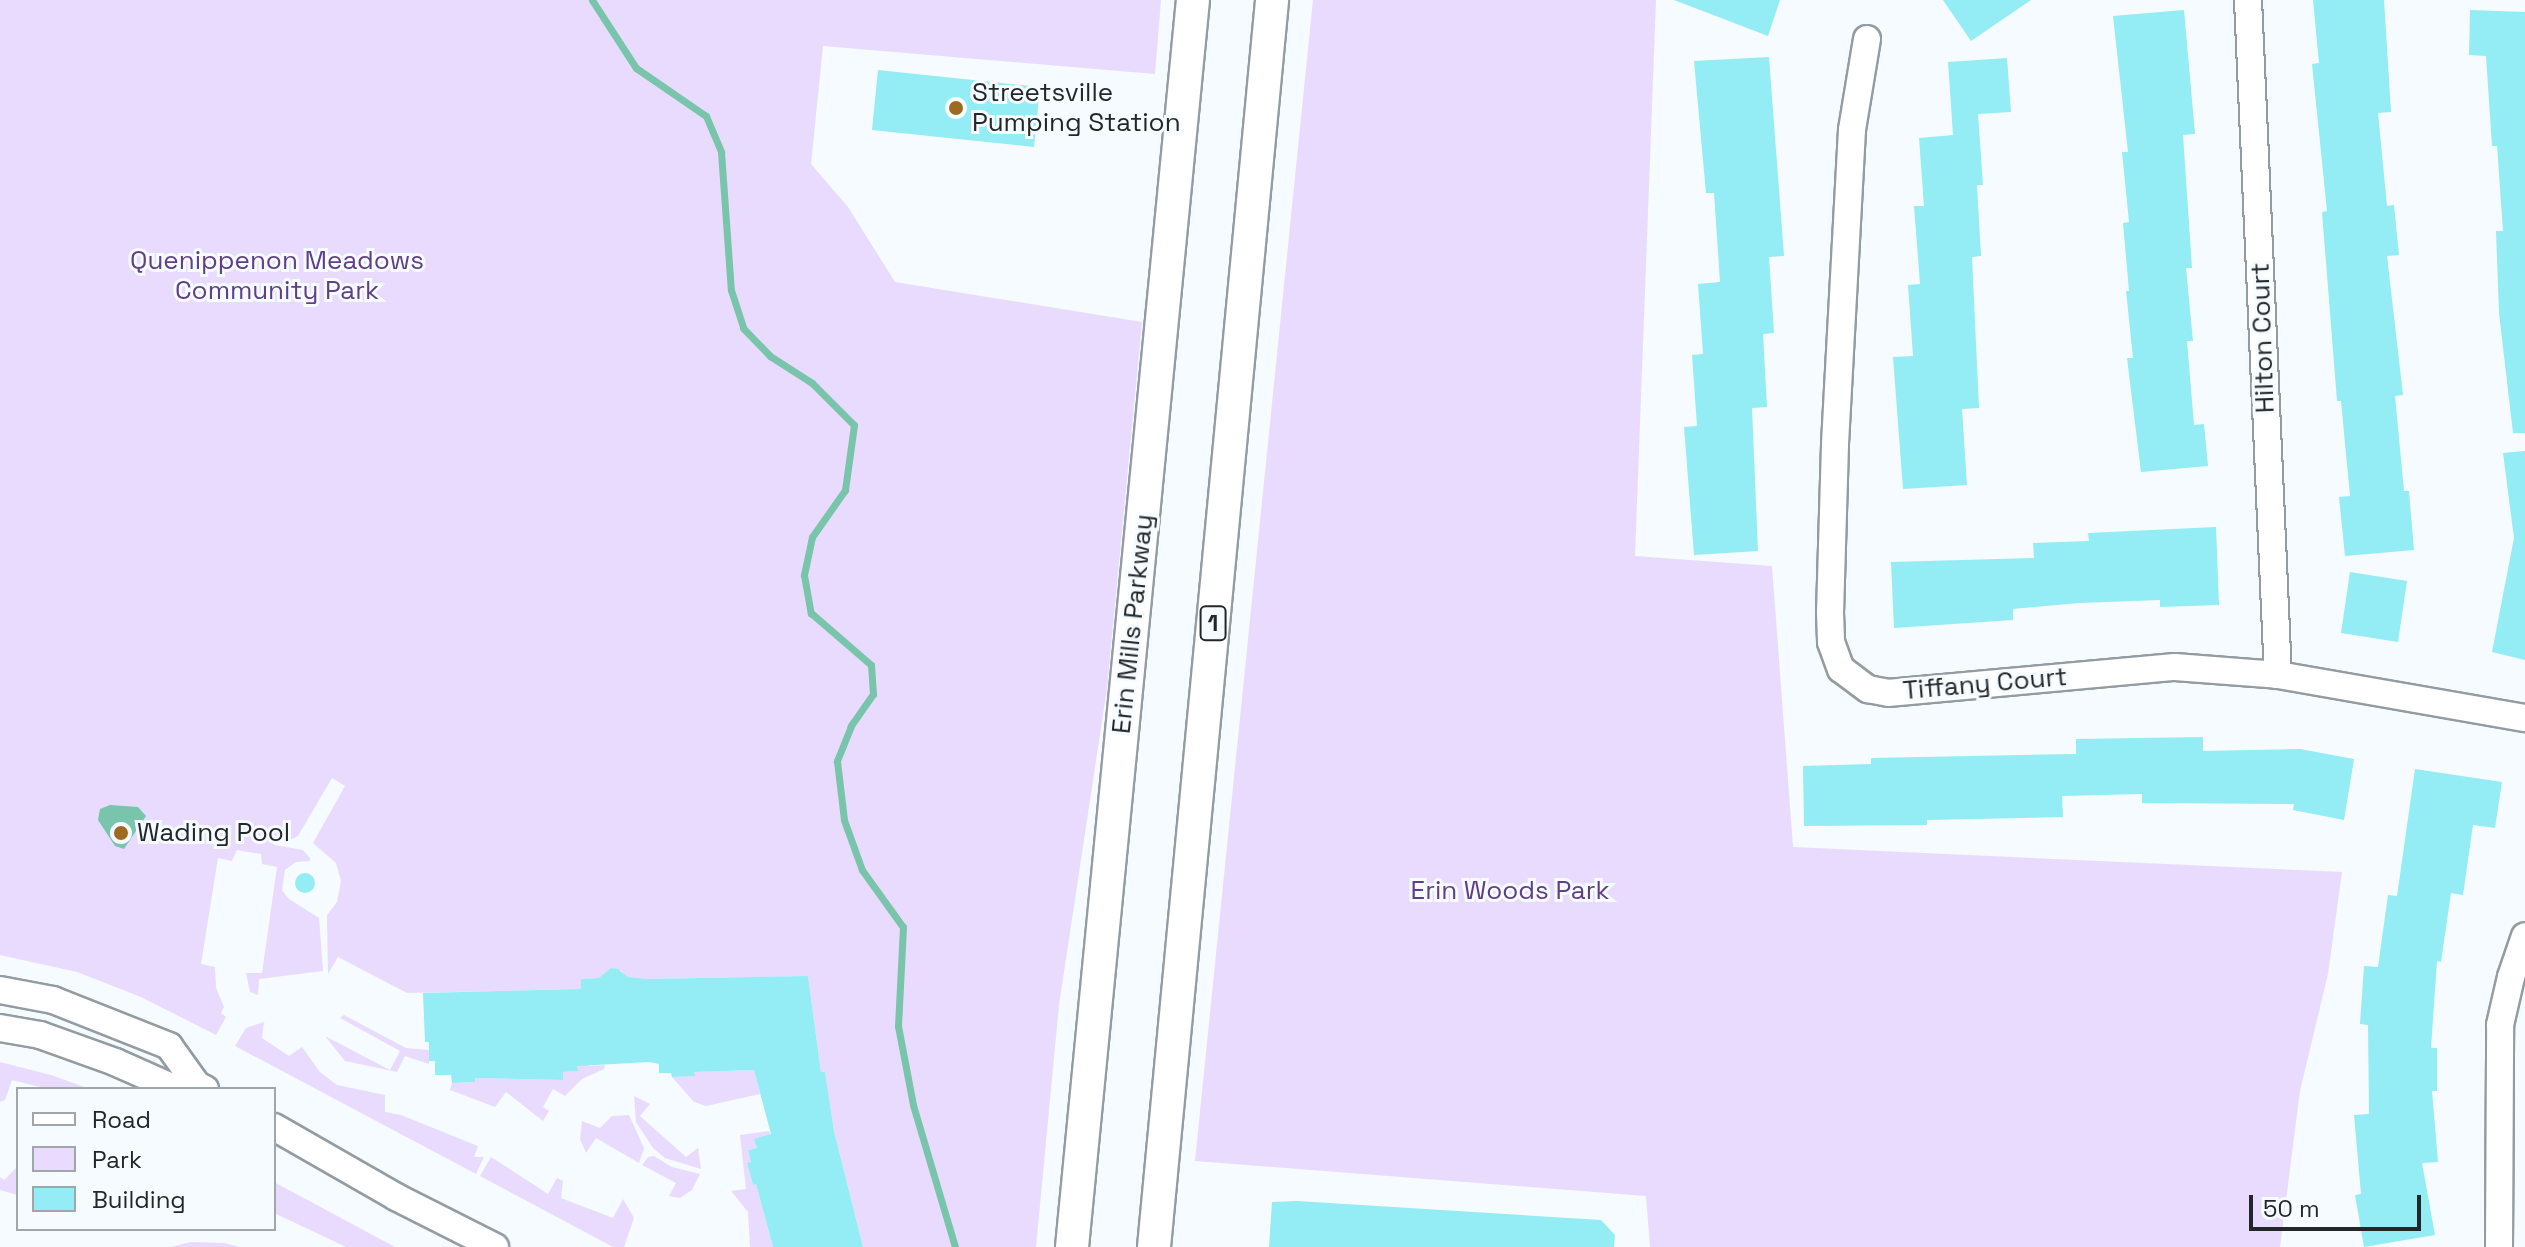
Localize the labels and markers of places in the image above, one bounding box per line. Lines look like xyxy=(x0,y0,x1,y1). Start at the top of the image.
place label: Streetsville Pumping Station xyxy=(972,77,1181,138)
marker: Streetsville Pumping Station xyxy=(947,99,965,117)
place label: Wading Pool xyxy=(137,817,290,849)
marker: Wading Pool xyxy=(112,824,130,842)

